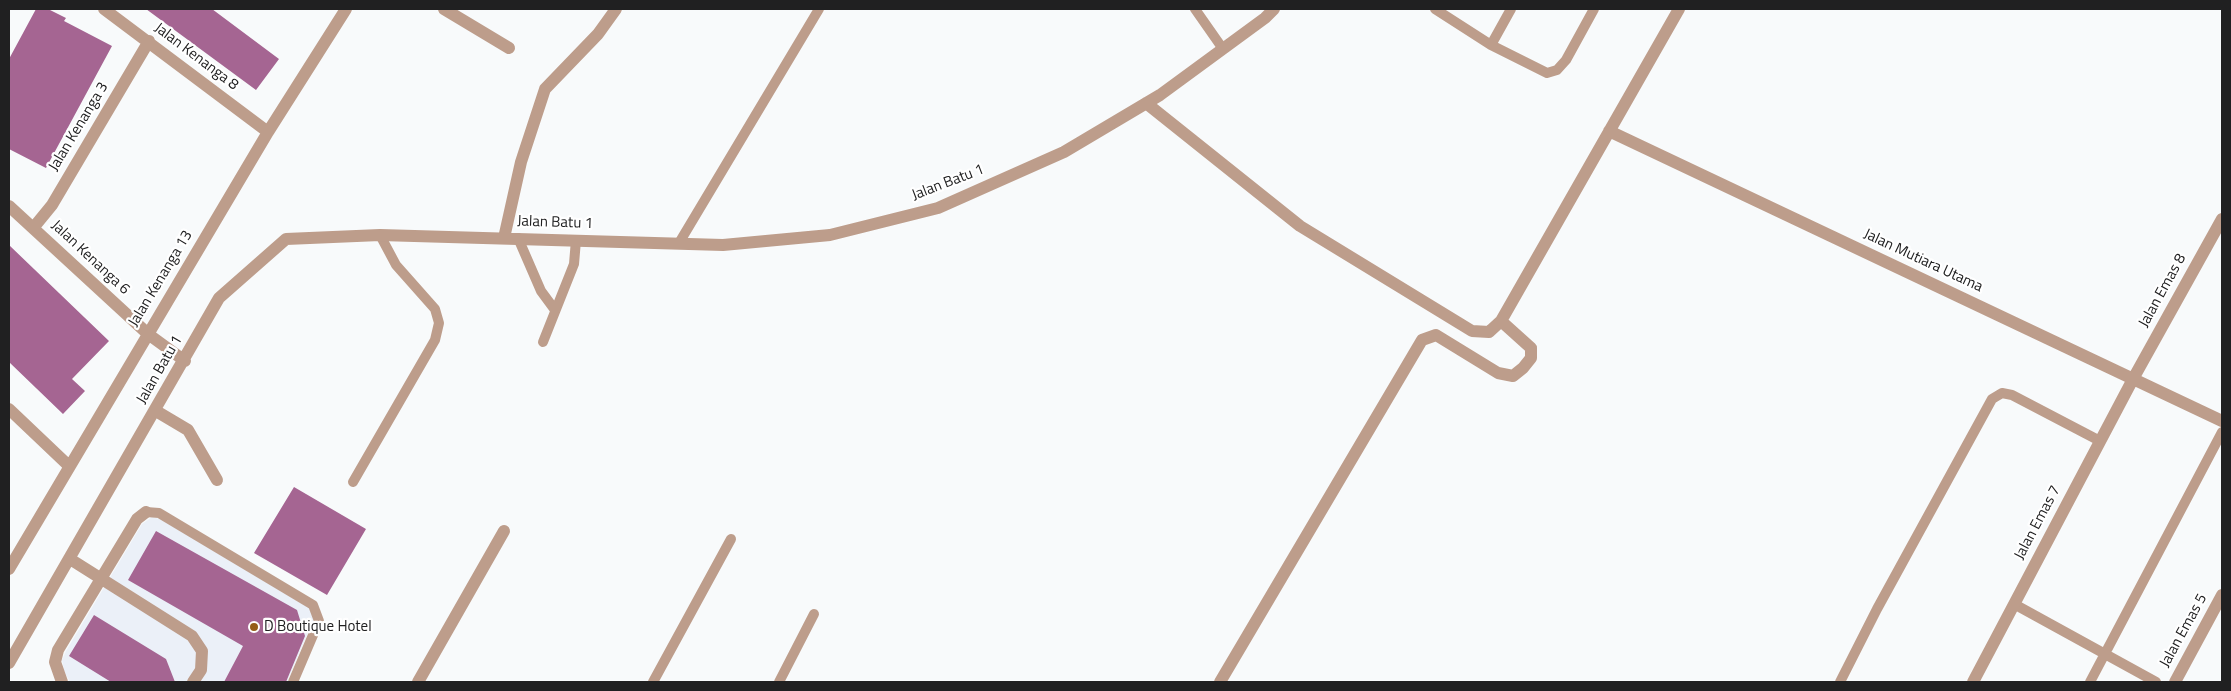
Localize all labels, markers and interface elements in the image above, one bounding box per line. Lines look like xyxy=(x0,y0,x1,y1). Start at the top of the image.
street label: Jalan Kenanga 8 xyxy=(150,20,242,94)
street label: Jalan Kenanga 3 xyxy=(45,79,113,175)
street label: Jalan Batu 1 xyxy=(909,161,987,205)
street label: Jalan Batu 1 xyxy=(517,213,593,233)
street label: Jalan Kenanga 6 xyxy=(47,217,133,299)
street label: Jalan Mutiara Utama xyxy=(1861,226,1985,296)
street label: Jalan Kenanga 13 xyxy=(125,228,197,330)
street label: Jalan Emas 8 xyxy=(2135,251,2191,331)
street label: Jalan Batu 1 xyxy=(133,333,187,407)
street label: Jalan Emas 7 xyxy=(2011,483,2065,563)
street label: Jalan Emas 5 xyxy=(2156,591,2212,671)
place label: D Boutique Hotel xyxy=(264,618,372,636)
marker: D Boutique Hotel xyxy=(248,621,260,633)

